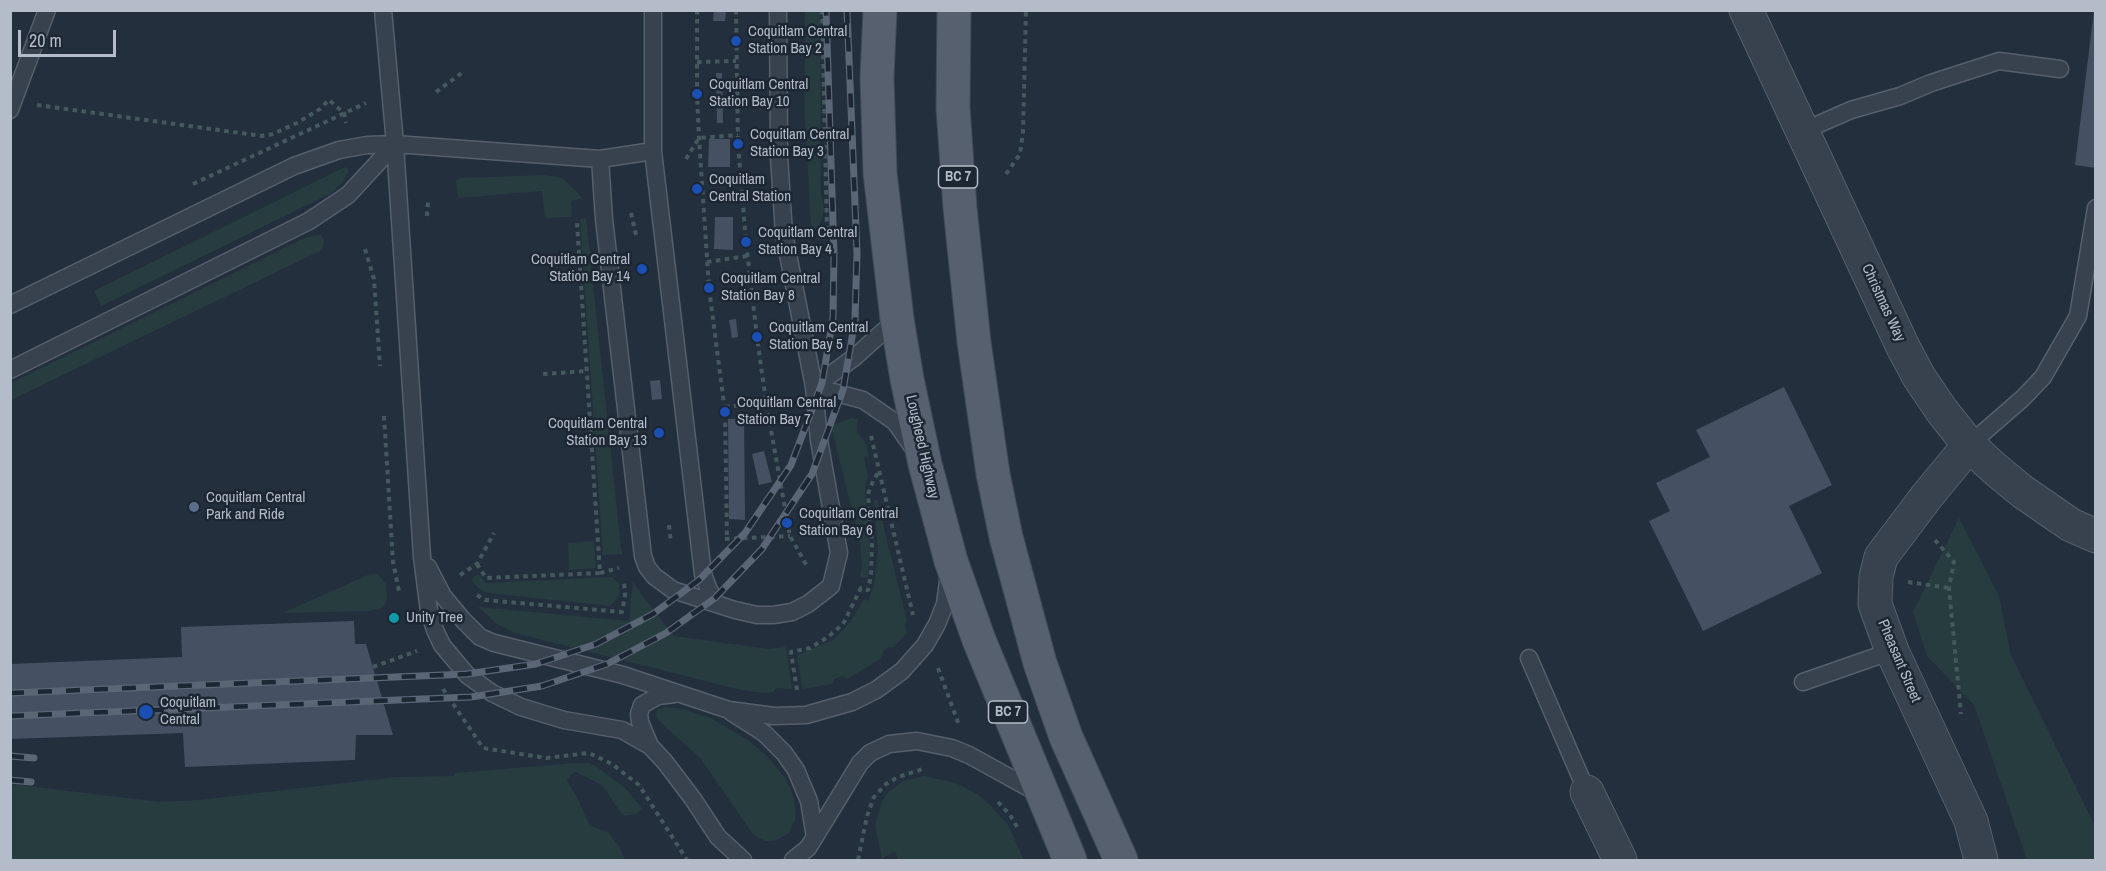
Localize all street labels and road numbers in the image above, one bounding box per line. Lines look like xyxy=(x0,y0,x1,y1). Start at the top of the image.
road number: BC 7 xyxy=(938,166,978,188)
street label: Christmas Way xyxy=(1857,261,1909,345)
street label: Lougheed Highway xyxy=(901,393,943,501)
street label: Pheasant Street xyxy=(1873,617,1925,705)
road number: BC 7 xyxy=(988,701,1028,723)

